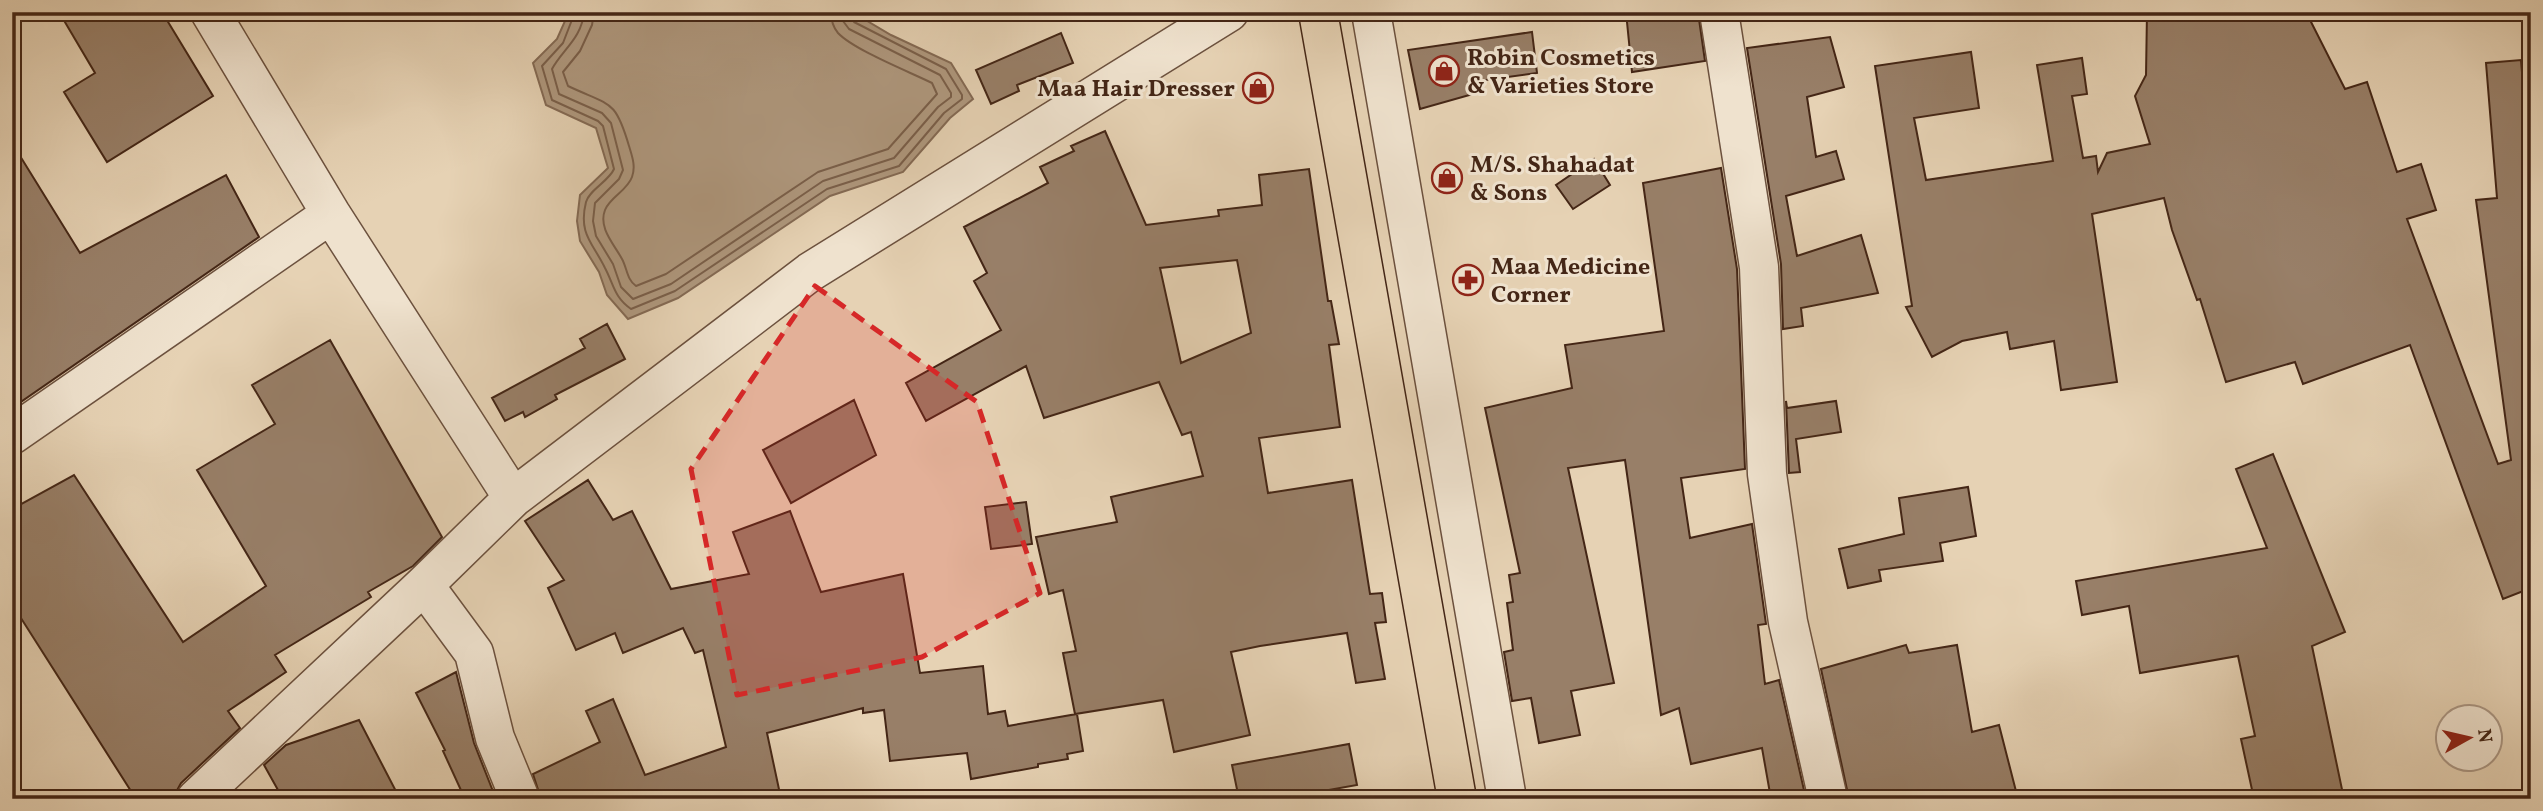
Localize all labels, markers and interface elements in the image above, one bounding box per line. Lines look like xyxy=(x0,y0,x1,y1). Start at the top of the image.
place label: Robin Cosmetics & Varieties Store xyxy=(1467,42,1655,104)
shop icon: Robin Cosmetics & Varieties Store xyxy=(1427,54,1461,88)
shop icon: Maa Hair Dresser xyxy=(1241,71,1275,105)
place label: Maa Hair Dresser xyxy=(1037,73,1235,107)
place label: M/S. Shahadat & Sons xyxy=(1470,149,1635,211)
shop icon: M/S. Shahadat & Sons xyxy=(1430,161,1464,195)
place label: Maa Medicine Corner xyxy=(1491,251,1650,313)
pharmacy icon: Maa Medicine Corner xyxy=(1451,263,1485,297)
north arrow xyxy=(2434,702,2504,772)
text: N xyxy=(2470,727,2498,745)

